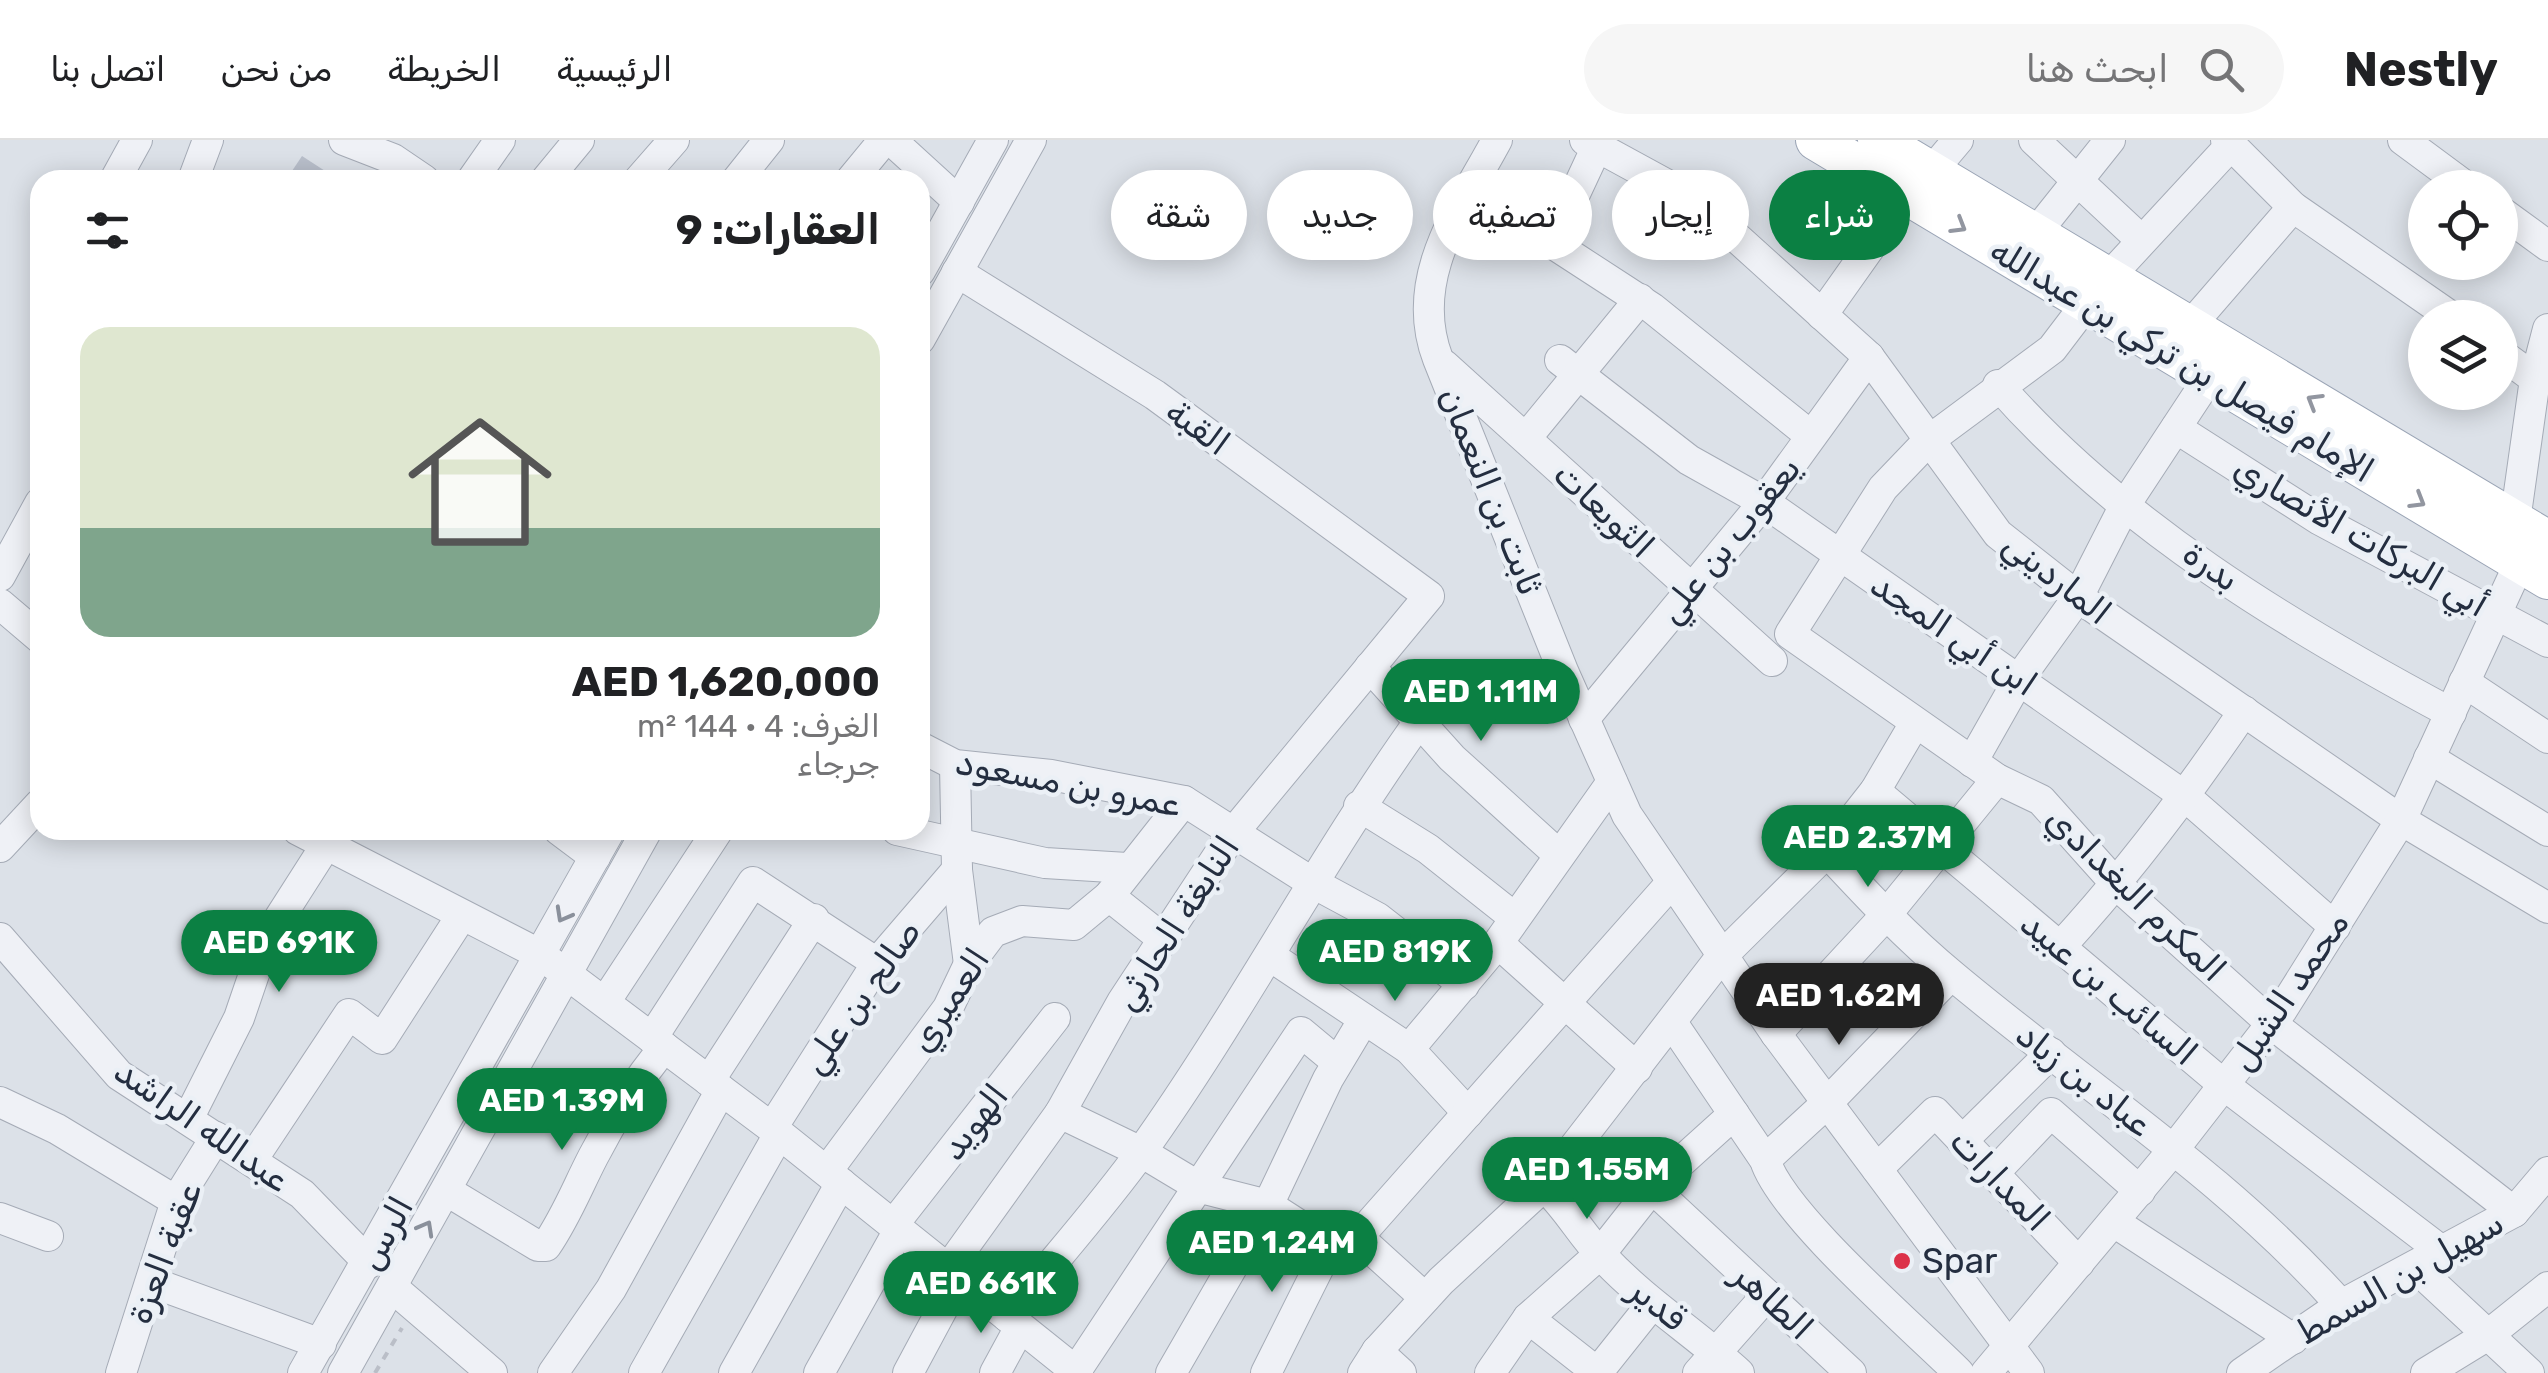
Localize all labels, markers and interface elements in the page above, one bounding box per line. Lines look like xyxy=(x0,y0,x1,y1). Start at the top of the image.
search box xyxy=(1584,24,2284,114)
text: Nestly xyxy=(2344,41,2498,98)
icon: search xyxy=(2194,42,2249,97)
text: ابحث هنا xyxy=(2025,46,2169,92)
text: اتصل بنا xyxy=(50,48,166,90)
text: من نحن xyxy=(221,48,332,90)
text: الخريطة xyxy=(387,48,501,90)
text: الرئيسية xyxy=(556,48,673,90)
chip: شقة xyxy=(1111,170,1247,260)
chip: جديد xyxy=(1267,170,1413,260)
chip: تصفية xyxy=(1433,170,1592,260)
chip: إيجار xyxy=(1612,170,1749,260)
chip: شراء xyxy=(1769,170,1910,260)
map controls xyxy=(2408,170,2518,410)
button: locate xyxy=(2408,170,2518,280)
icon: filters xyxy=(80,203,135,258)
text: العقارات: 9 xyxy=(676,205,880,255)
one-way arrow xyxy=(1948,214,1966,233)
street label: الإمام فيصل بن تركي بن عبدالله xyxy=(1980,229,2381,496)
button: layers xyxy=(2408,300,2518,410)
street label: ثابت بن النعمان xyxy=(1430,381,1552,601)
street label: القبة xyxy=(1158,390,1238,464)
icon: home xyxy=(390,392,570,572)
one-way arrow xyxy=(2307,394,2325,413)
street label: أبي البركات الأنصاري xyxy=(2224,446,2495,630)
street label: يعقوب بن علي xyxy=(1649,448,1813,635)
street label: الثويعات xyxy=(1545,453,1663,567)
one-way arrow xyxy=(2407,489,2425,508)
street label: المارديني xyxy=(1991,523,2120,637)
street label: بدرة xyxy=(2175,532,2247,600)
street label: ابن أبي المجد xyxy=(1860,563,2045,709)
text: AED 1,620,000 xyxy=(572,657,880,707)
pin: AED 1.11M xyxy=(1367,659,1595,744)
text: AED 1.11M xyxy=(1404,672,1558,710)
text: الغرف: 4 · 144 m² xyxy=(637,707,880,745)
street label: عمرو بن مسعود xyxy=(952,741,1184,825)
text: جرجاء xyxy=(796,745,880,783)
street label: المكرم البغدادي xyxy=(2035,798,2235,993)
pin: AED 2.37M xyxy=(1754,805,1982,890)
text: AED 2.37M xyxy=(1784,818,1952,856)
street label: النابغة الحارثي xyxy=(1104,828,1252,1021)
street label: السائب بن عبيد xyxy=(2012,902,2206,1074)
street label: محمد الشبل xyxy=(2220,903,2358,1079)
one-way arrow xyxy=(555,905,575,923)
pin: AED 691K xyxy=(176,910,382,995)
street label: صالح بن علي xyxy=(793,912,934,1085)
pin: AED 819K xyxy=(1292,919,1498,1004)
text: AED 691K xyxy=(203,923,355,961)
text: AED 819K xyxy=(1319,932,1471,970)
street label: العميري xyxy=(900,940,1001,1061)
pin: AED 1.62M xyxy=(1725,963,1953,1048)
text: AED 1.62M xyxy=(1756,976,1922,1014)
street label: عباد بن زياد xyxy=(2008,1013,2160,1145)
street label: عبدالله الراشد xyxy=(106,1049,298,1201)
pin: AED 1.39M xyxy=(448,1068,676,1153)
street label: الهويد xyxy=(931,1075,1017,1169)
text: AED 1.39M xyxy=(479,1081,645,1119)
street label: المدارات xyxy=(1941,1120,2059,1240)
pin: AED 1.55M xyxy=(1473,1137,1701,1222)
text: AED 1.55M xyxy=(1504,1150,1670,1188)
street label: عقبة العزة xyxy=(118,1176,210,1330)
street label: الرس xyxy=(348,1189,422,1277)
street label: سهيل بن السمط xyxy=(2289,1201,2511,1353)
pin: AED 1.24M xyxy=(1158,1210,1386,1295)
one-way arrow xyxy=(414,1220,434,1238)
text: AED 1.24M xyxy=(1188,1223,1356,1261)
place label: Spar xyxy=(1922,1240,1997,1282)
marker: Spar xyxy=(1891,1250,1913,1272)
pin: AED 661K xyxy=(878,1251,1084,1336)
street label: الطاهر xyxy=(1723,1252,1822,1349)
text: AED 661K xyxy=(905,1264,1057,1302)
street label: قدير xyxy=(1620,1267,1695,1340)

